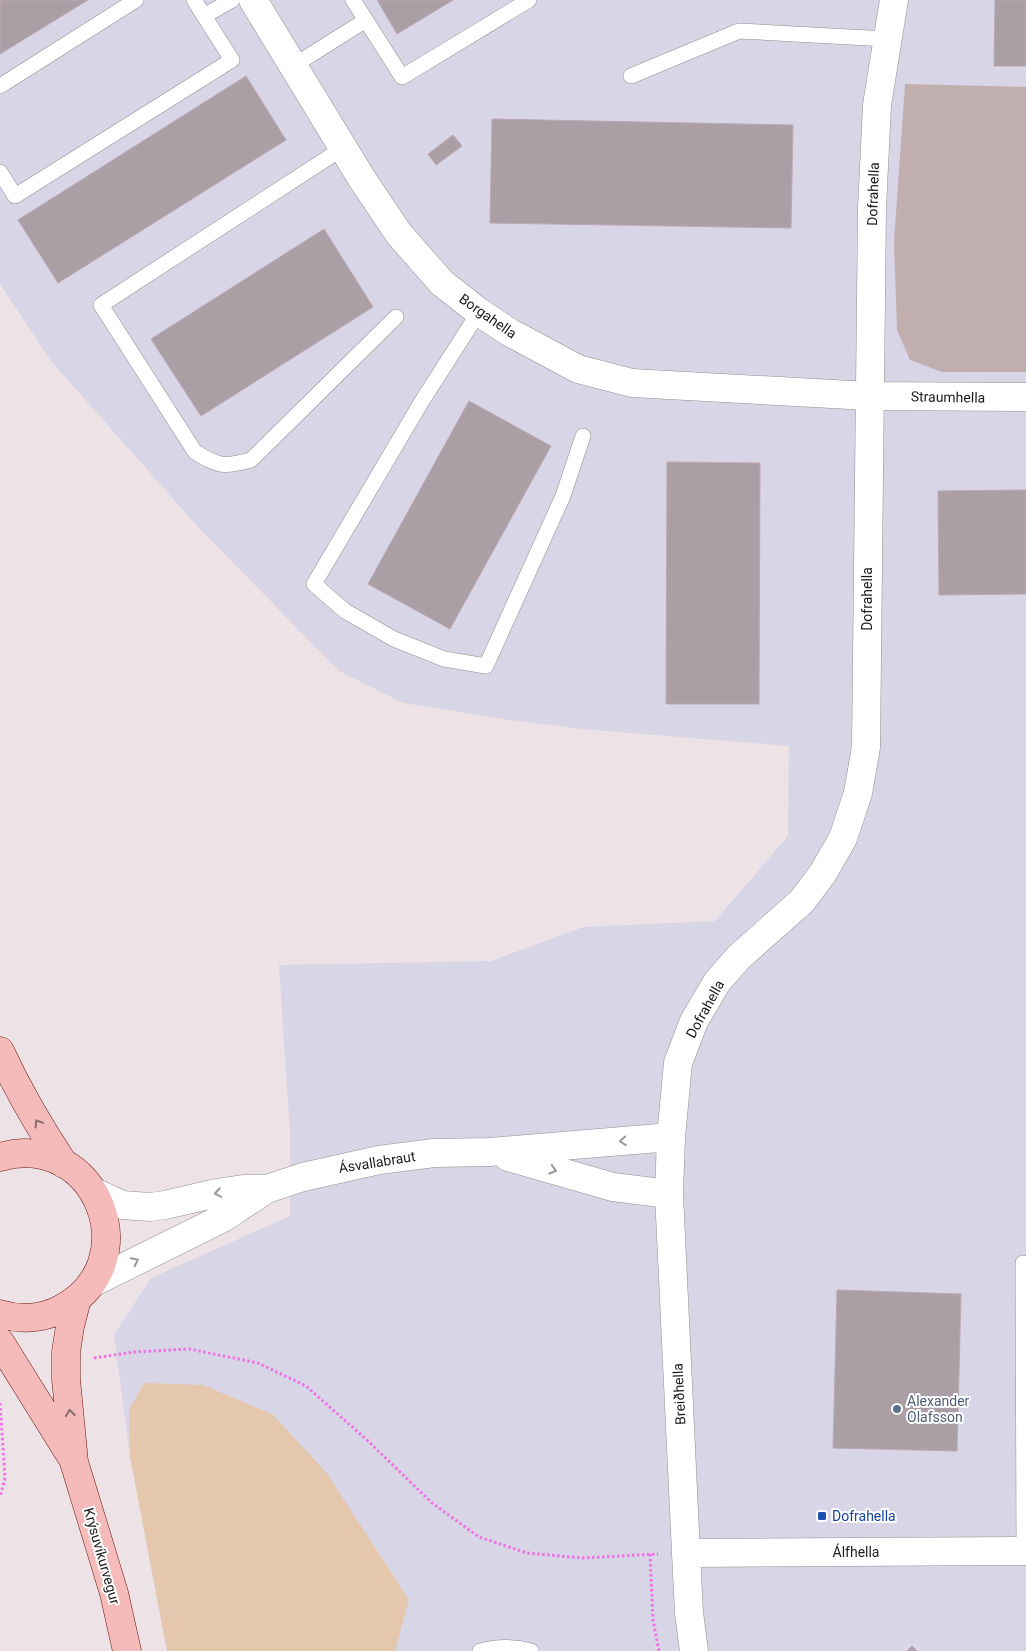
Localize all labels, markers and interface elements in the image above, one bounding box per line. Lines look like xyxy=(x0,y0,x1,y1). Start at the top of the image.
street label: Dofrahella xyxy=(864,162,882,226)
street label: Borgahella xyxy=(456,290,520,342)
street label: Straumhella xyxy=(911,388,985,406)
street label: Dofrahella xyxy=(859,567,875,631)
street label: Dofrahella xyxy=(683,977,727,1041)
one-way arrow xyxy=(34,1119,44,1128)
one-way arrow xyxy=(618,1136,626,1147)
street label: Ásvallabraut xyxy=(337,1147,417,1176)
one-way arrow xyxy=(548,1164,557,1174)
one-way arrow xyxy=(214,1188,223,1198)
one-way arrow xyxy=(130,1257,139,1267)
street label: Breiðhella xyxy=(669,1363,689,1425)
place label: Alexander Olafsson xyxy=(907,1393,970,1425)
marker: Alexander Olafsson xyxy=(891,1403,903,1415)
one-way arrow xyxy=(64,1409,75,1417)
street label: Krýsuvíkurvegur xyxy=(81,1506,123,1606)
place label: Dofrahella xyxy=(832,1508,896,1524)
marker: Dofrahella xyxy=(816,1510,828,1522)
street label: Álfhella xyxy=(833,1543,879,1560)

